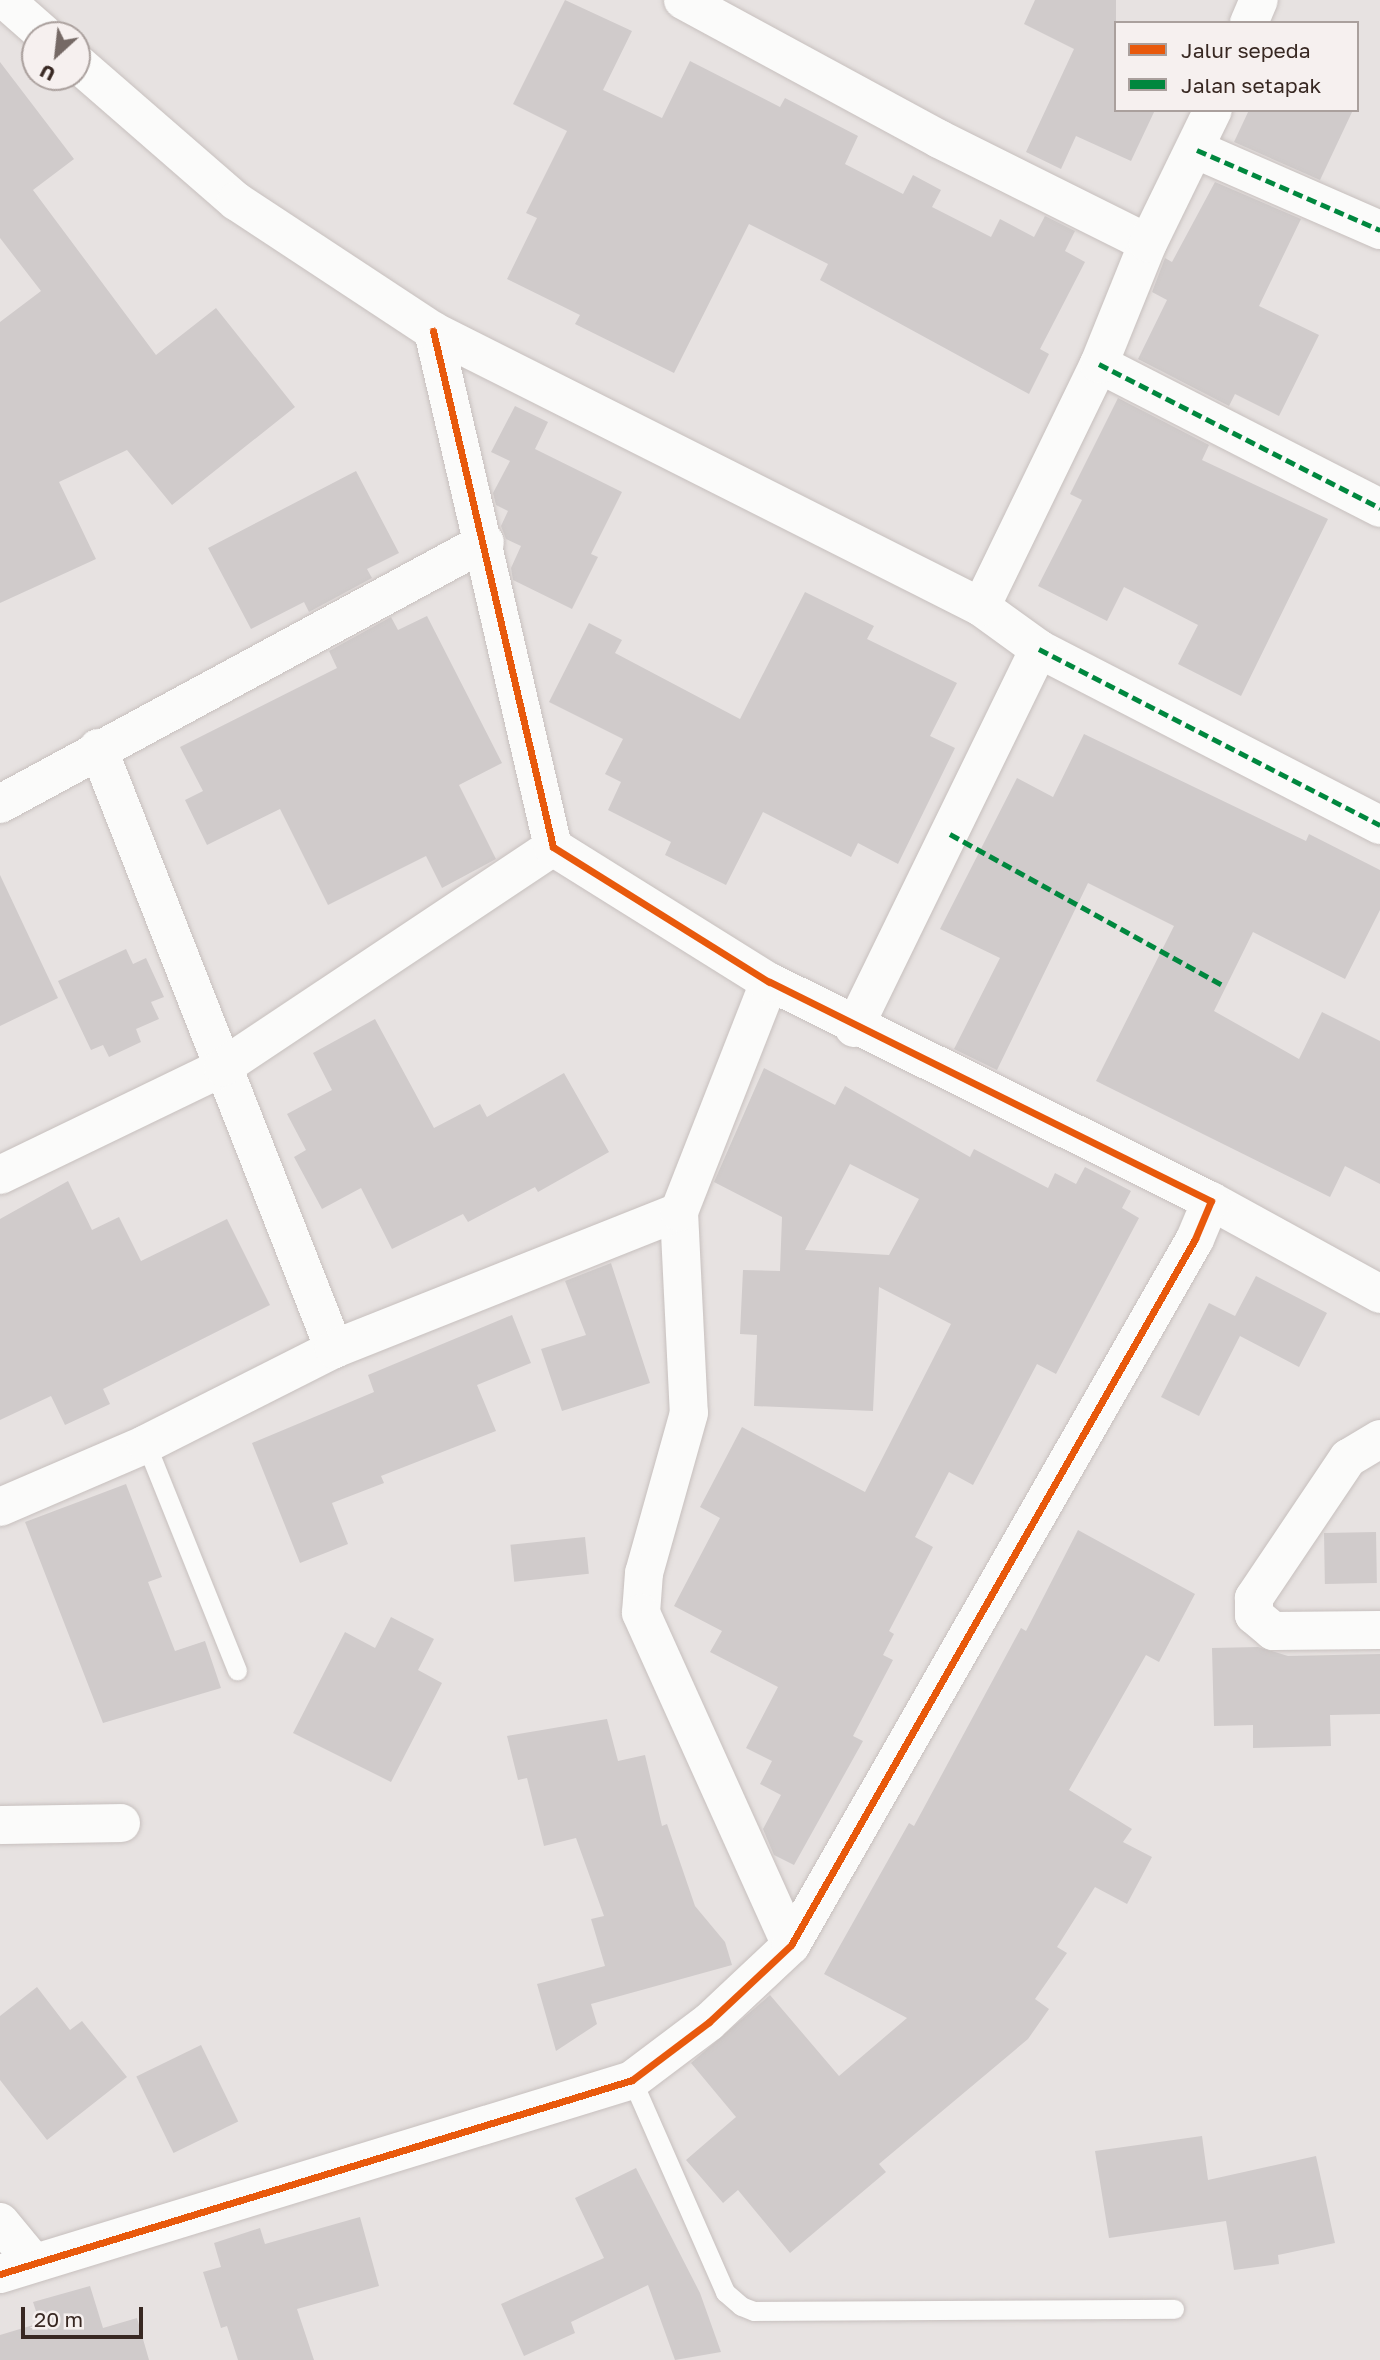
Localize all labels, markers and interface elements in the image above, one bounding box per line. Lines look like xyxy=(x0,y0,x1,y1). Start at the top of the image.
north arrow xyxy=(21,21,91,91)
legend xyxy=(1114,21,1359,112)
text: Jalur sepeda xyxy=(1181,37,1311,63)
text: U xyxy=(36,60,59,87)
text: Jalan setapak xyxy=(1181,72,1322,98)
scale bar xyxy=(24,2294,147,2338)
text: 20 m xyxy=(34,2306,83,2332)

